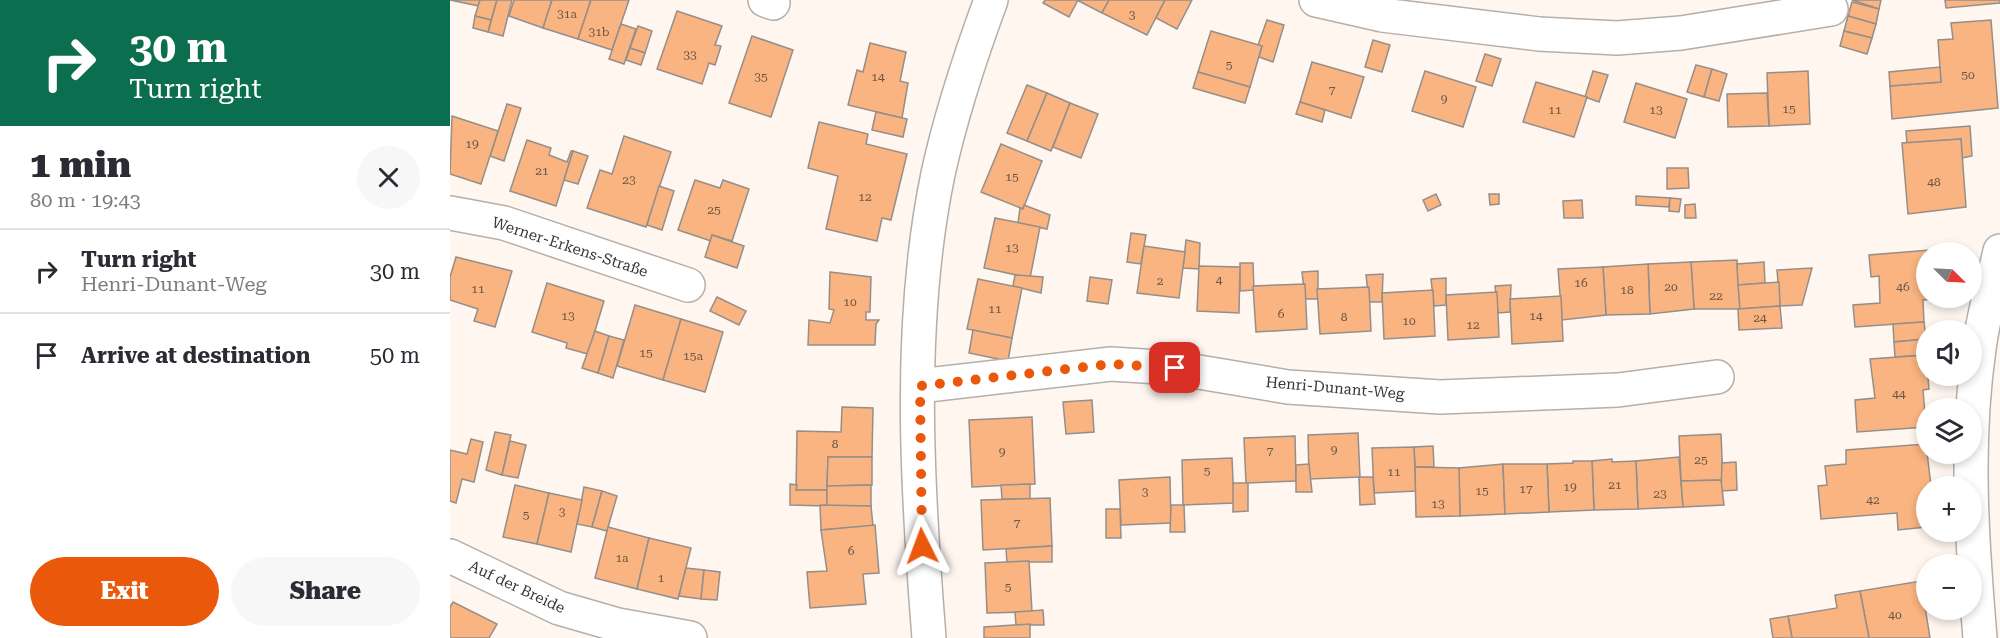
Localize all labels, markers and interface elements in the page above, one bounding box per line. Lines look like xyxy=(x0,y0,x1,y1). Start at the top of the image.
house number: 31a xyxy=(557,7,577,21)
house number: 3 xyxy=(1129,8,1136,22)
text: 30 m xyxy=(129,23,227,72)
icon: right xyxy=(30,24,108,102)
house number: 31b xyxy=(588,25,610,39)
house number: 33 xyxy=(683,48,697,62)
house number: 5 xyxy=(1226,58,1233,72)
house number: 50 xyxy=(1961,68,1975,82)
house number: 35 xyxy=(754,70,768,84)
house number: 14 xyxy=(871,70,885,84)
text: Turn right xyxy=(129,73,262,105)
house number: 7 xyxy=(1329,83,1336,97)
house number: 9 xyxy=(1441,92,1448,106)
house number: 15 xyxy=(1782,102,1796,116)
house number: 11 xyxy=(1548,103,1562,117)
house number: 13 xyxy=(1649,103,1663,117)
house number: 19 xyxy=(465,137,479,151)
text: 1 min xyxy=(30,144,131,186)
button: close xyxy=(357,146,420,209)
house number: 21 xyxy=(535,164,549,178)
house number: 15 xyxy=(1005,170,1019,184)
house number: 23 xyxy=(622,173,636,187)
house number: 48 xyxy=(1927,175,1941,189)
text: 80 m · 19:43 xyxy=(30,188,141,212)
house number: 12 xyxy=(858,190,872,204)
house number: 25 xyxy=(707,203,721,217)
street label: Werner-Erkens-Straße xyxy=(490,213,650,281)
house number: 13 xyxy=(1005,241,1019,255)
north arrow xyxy=(1916,242,1982,308)
map controls xyxy=(1916,242,1982,620)
text: Turn right xyxy=(81,247,196,272)
icon: right xyxy=(30,255,63,288)
text: 30 m xyxy=(370,259,420,284)
text: Henri-Dunant-Weg xyxy=(81,272,267,296)
house number: 4 xyxy=(1216,273,1223,287)
house number: 2 xyxy=(1157,274,1164,288)
house number: 16 xyxy=(1574,276,1588,290)
house number: 20 xyxy=(1664,280,1678,294)
house number: 46 xyxy=(1896,280,1910,294)
house number: 11 xyxy=(471,282,485,296)
house number: 18 xyxy=(1620,283,1634,297)
house number: 22 xyxy=(1709,289,1723,303)
house number: 10 xyxy=(843,295,857,309)
house number: 11 xyxy=(988,302,1002,316)
house number: 6 xyxy=(1278,307,1285,321)
house number: 13 xyxy=(561,309,575,323)
house number: 14 xyxy=(1529,309,1543,323)
house number: 8 xyxy=(1341,310,1348,324)
house number: 24 xyxy=(1753,311,1767,325)
house number: 10 xyxy=(1402,314,1416,328)
house number: 12 xyxy=(1466,318,1480,332)
button: sound xyxy=(1916,320,1982,386)
icon: arrive xyxy=(30,339,63,372)
pin xyxy=(1149,342,1200,393)
text: Arrive at destination xyxy=(81,343,310,368)
text: 50 m xyxy=(370,343,420,368)
house number: 15 xyxy=(639,346,653,360)
house number: 15a xyxy=(683,349,703,363)
icon: arrive xyxy=(1158,351,1191,384)
street label: Henri-Dunant-Weg xyxy=(1265,373,1406,403)
house number: 44 xyxy=(1892,387,1906,401)
button: layers xyxy=(1916,398,1982,464)
house number: 8 xyxy=(832,437,839,451)
house number: 9 xyxy=(1331,443,1338,457)
house number: 7 xyxy=(1267,444,1274,458)
house number: 9 xyxy=(999,445,1006,459)
house number: 25 xyxy=(1694,453,1708,467)
house number: 5 xyxy=(1204,464,1211,478)
house number: 11 xyxy=(1387,465,1401,479)
button: + xyxy=(1916,476,1982,542)
house number: 21 xyxy=(1608,478,1622,492)
house number: 19 xyxy=(1563,480,1577,494)
house number: 17 xyxy=(1519,482,1533,496)
house number: 15 xyxy=(1475,484,1489,498)
house number: 3 xyxy=(1142,485,1149,499)
house number: 23 xyxy=(1653,487,1667,501)
house number: 42 xyxy=(1866,493,1880,507)
house number: 13 xyxy=(1431,497,1445,511)
house number: 3 xyxy=(559,505,566,519)
house number: 5 xyxy=(523,508,530,522)
position arrow xyxy=(890,514,954,578)
house number: 7 xyxy=(1014,516,1021,530)
house number: 6 xyxy=(848,544,855,558)
house number: 1a xyxy=(615,551,629,565)
button: − xyxy=(1916,554,1982,620)
button: Exit xyxy=(30,557,219,626)
button: Share xyxy=(231,557,420,626)
street label: Auf der Breide xyxy=(466,557,568,617)
house number: 1 xyxy=(658,571,665,585)
house number: 5 xyxy=(1005,580,1012,594)
house number: 40 xyxy=(1888,608,1902,622)

